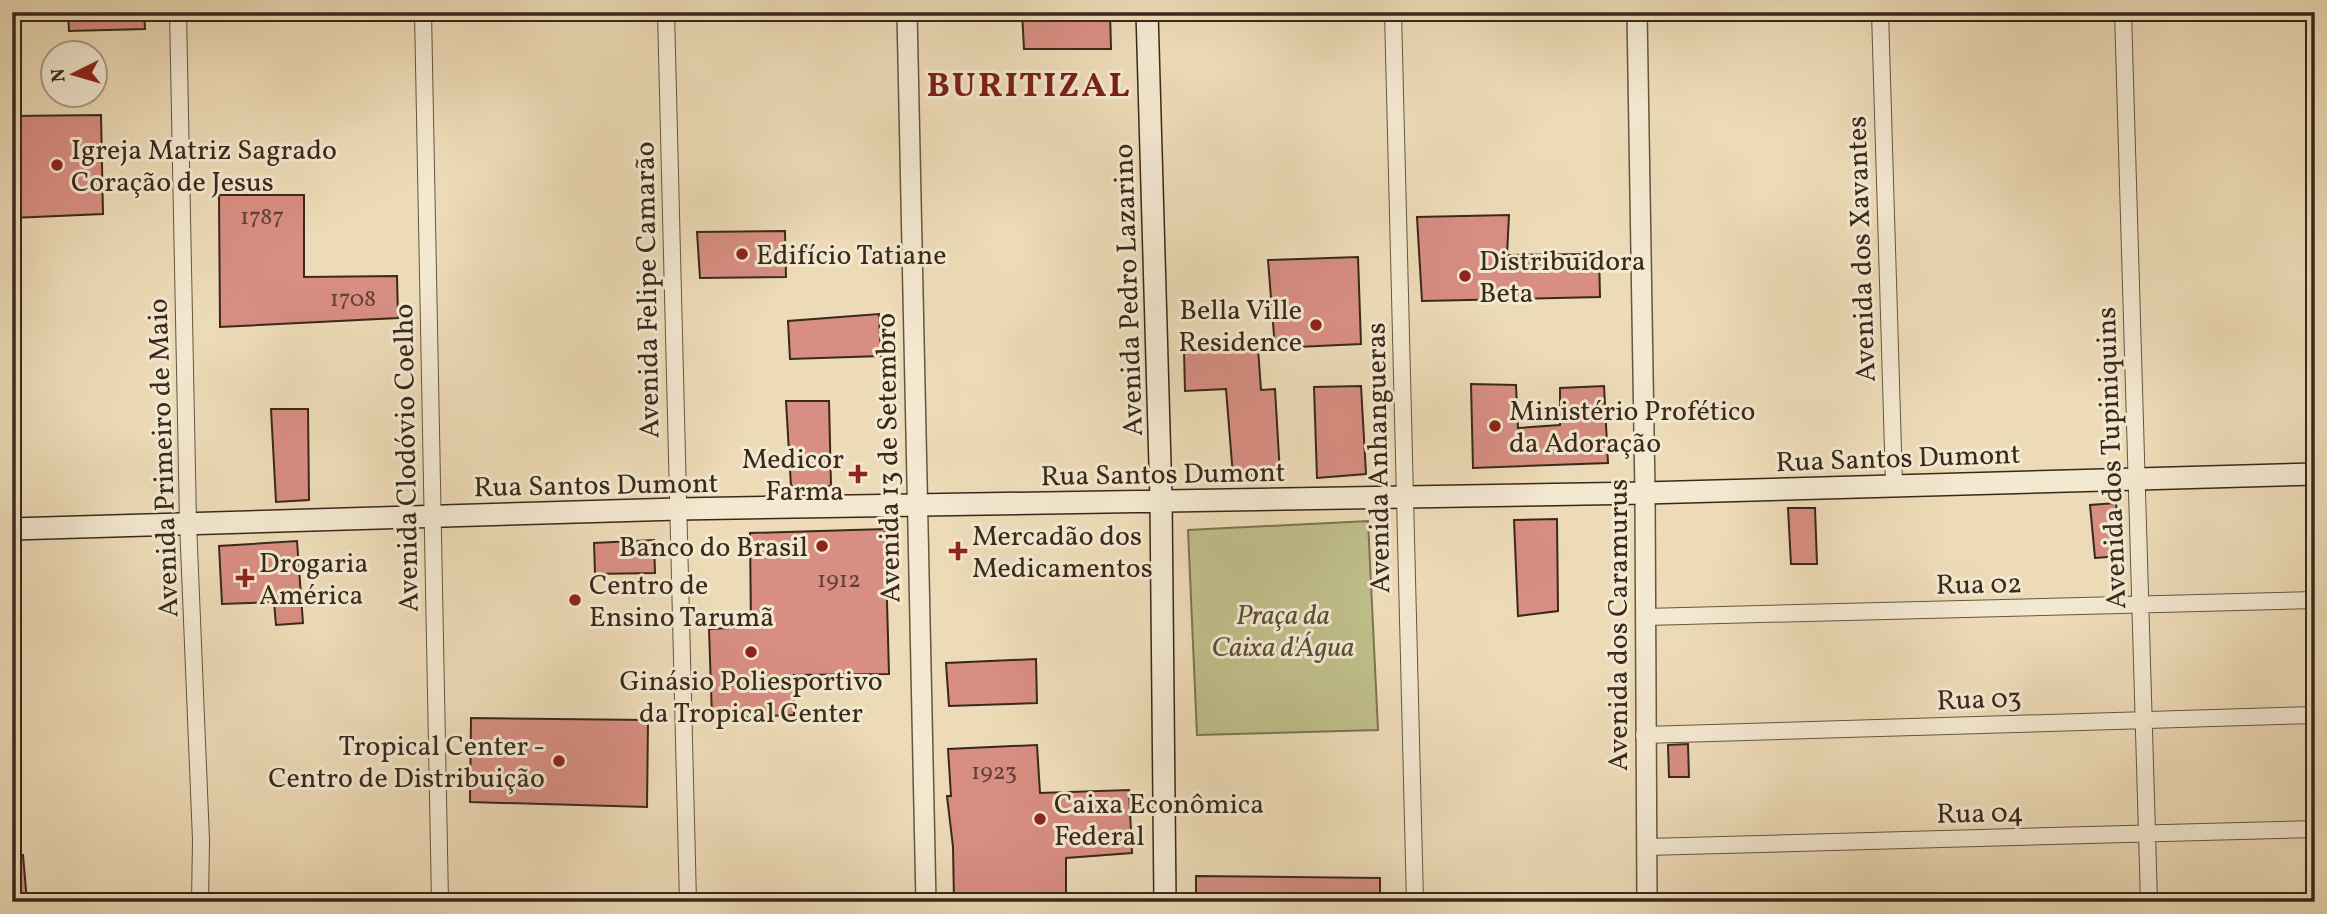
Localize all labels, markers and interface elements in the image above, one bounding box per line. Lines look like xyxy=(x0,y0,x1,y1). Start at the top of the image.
north arrow xyxy=(38,38,108,108)
district label: BURITIZAL xyxy=(926,63,1132,111)
text: N xyxy=(45,67,73,83)
street label: Avenida dos Xavantes xyxy=(1838,115,1887,383)
place label: Igreja Matriz Sagrado Coração de Jesus xyxy=(71,132,337,203)
street label: Avenida Felipe Camarão xyxy=(626,141,671,439)
street label: Avenida Pedro Lazarino xyxy=(1105,143,1154,437)
marker: Igreja Matriz Sagrado Coração de Jesus xyxy=(49,157,65,173)
house number: 1787 xyxy=(240,201,284,235)
place label: Edifício Tatiane xyxy=(756,237,947,276)
place label: Distribuidora Beta xyxy=(1479,243,1646,314)
marker: Edifício Tatiane xyxy=(734,246,750,262)
marker: Distribuidora Beta xyxy=(1457,268,1473,284)
house number: 1708 xyxy=(330,283,376,317)
place label: Bella Ville Residence xyxy=(1178,292,1302,363)
street label: Avenida Primeiro de Maio xyxy=(139,298,190,618)
street label: Avenida Clodóvio Coelho xyxy=(385,303,430,612)
street label: Avenida dos Tupiniquins xyxy=(2088,306,2137,610)
street label: Avenida 13 de Setembro xyxy=(867,313,912,603)
marker: Bella Ville Residence xyxy=(1308,317,1324,333)
street label: Avenida Anhangueras xyxy=(1358,322,1401,594)
place label: Ministério Profético da Adoração xyxy=(1509,393,1756,464)
marker: Ministério Profético da Adoração xyxy=(1487,418,1503,434)
street label: Rua Santos Dumont xyxy=(1775,436,2021,483)
place label: Medicor Farma xyxy=(742,441,844,512)
street label: Rua Santos Dumont xyxy=(1040,454,1286,497)
street label: Rua Santos Dumont xyxy=(473,465,719,508)
marker: Medicor Farma xyxy=(850,466,866,482)
street label: Avenida dos Caramurus xyxy=(1600,479,1639,771)
place label: Mercadão dos Medicamentos xyxy=(972,518,1153,589)
place label: Banco do Brasil xyxy=(619,529,808,568)
marker: Banco do Brasil xyxy=(814,538,830,554)
marker: Mercadão dos Medicamentos xyxy=(950,543,966,559)
place label: Drogaria América xyxy=(259,545,368,616)
house number: 1912 xyxy=(817,564,861,598)
street label: Rua 02 xyxy=(1936,565,2023,606)
place label: Centro de Ensino Tarumã xyxy=(589,567,774,638)
marker: Drogaria América xyxy=(237,570,253,586)
marker: Centro de Ensino Tarumã xyxy=(567,592,583,608)
park label: Praça da Caixa d'Água xyxy=(1211,597,1355,668)
marker: Ginásio Poliesportivo da Tropical Center xyxy=(743,644,759,660)
place label: Ginásio Poliesportivo da Tropical Center xyxy=(619,663,883,734)
street label: Rua 03 xyxy=(1936,680,2022,721)
place label: Tropical Center - Centro de Distribuição xyxy=(268,728,545,799)
marker: Tropical Center - Centro de Distribuição xyxy=(551,753,567,769)
house number: 1923 xyxy=(971,756,1017,790)
place label: Caixa Econômica Federal xyxy=(1054,786,1264,857)
street label: Rua 04 xyxy=(1936,794,2024,835)
marker: Caixa Econômica Federal xyxy=(1032,811,1048,827)

